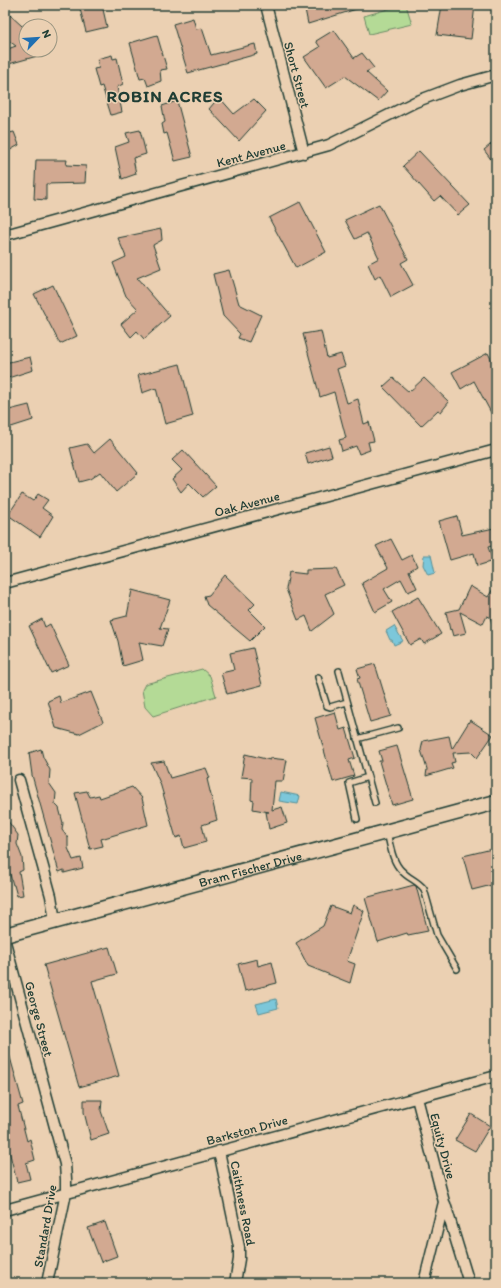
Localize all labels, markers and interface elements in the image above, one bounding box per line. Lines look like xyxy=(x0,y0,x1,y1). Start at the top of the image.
north arrow xyxy=(18,18,58,58)
text: N xyxy=(39,28,54,40)
street label: Short Street xyxy=(281,40,313,110)
district label: ROBIN ACRES xyxy=(106,86,224,106)
street label: Kent Avenue xyxy=(215,138,287,170)
street label: Oak Avenue xyxy=(213,488,281,520)
street label: Bram Fischer Drive xyxy=(197,847,303,890)
street label: George Street xyxy=(22,980,56,1058)
street label: Equity Drive xyxy=(427,1111,459,1181)
street label: Barkston Drive xyxy=(205,1112,289,1148)
street label: Caithness Road xyxy=(227,1159,259,1247)
street label: Standard Drive xyxy=(30,1183,60,1269)

